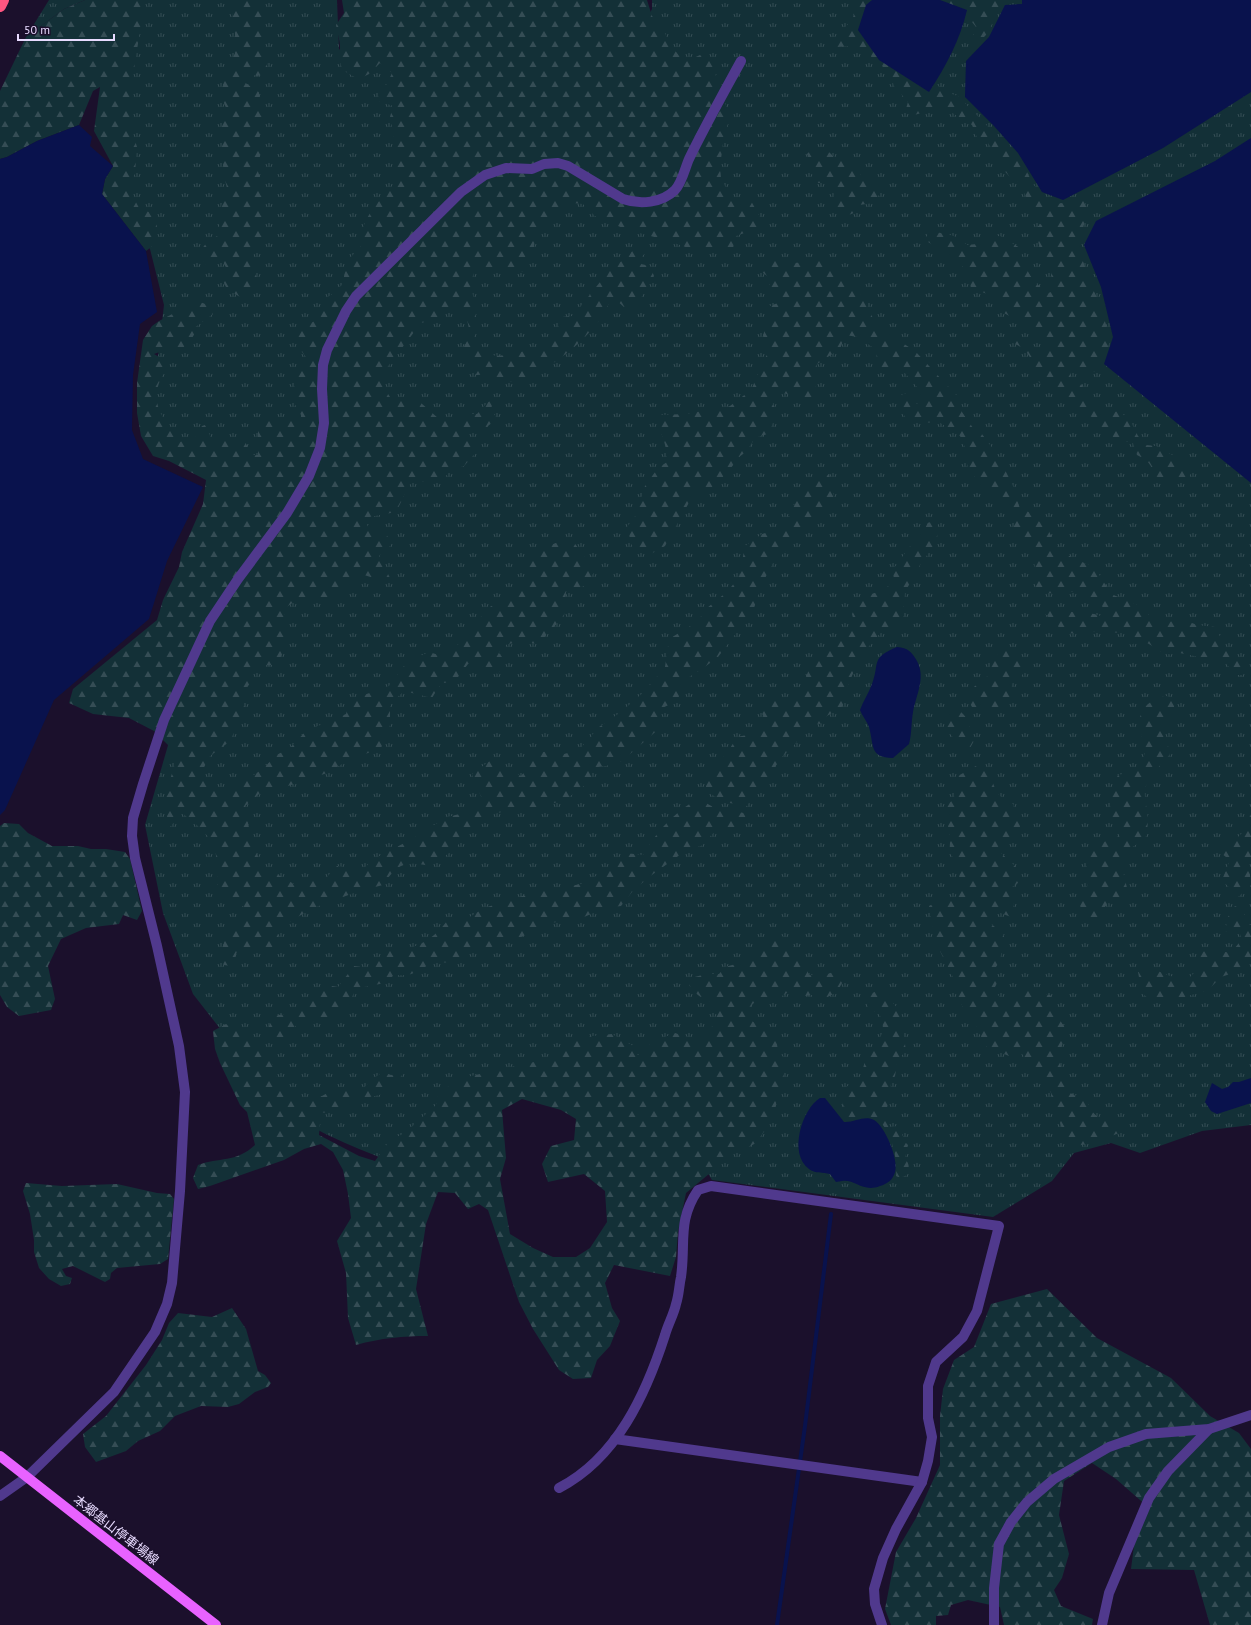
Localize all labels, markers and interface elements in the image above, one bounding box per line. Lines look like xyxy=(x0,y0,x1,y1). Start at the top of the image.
scale bar xyxy=(18,16,114,42)
text: 50 m xyxy=(24,22,50,37)
street label: 本郷基山停車場線 xyxy=(70,1491,162,1569)

